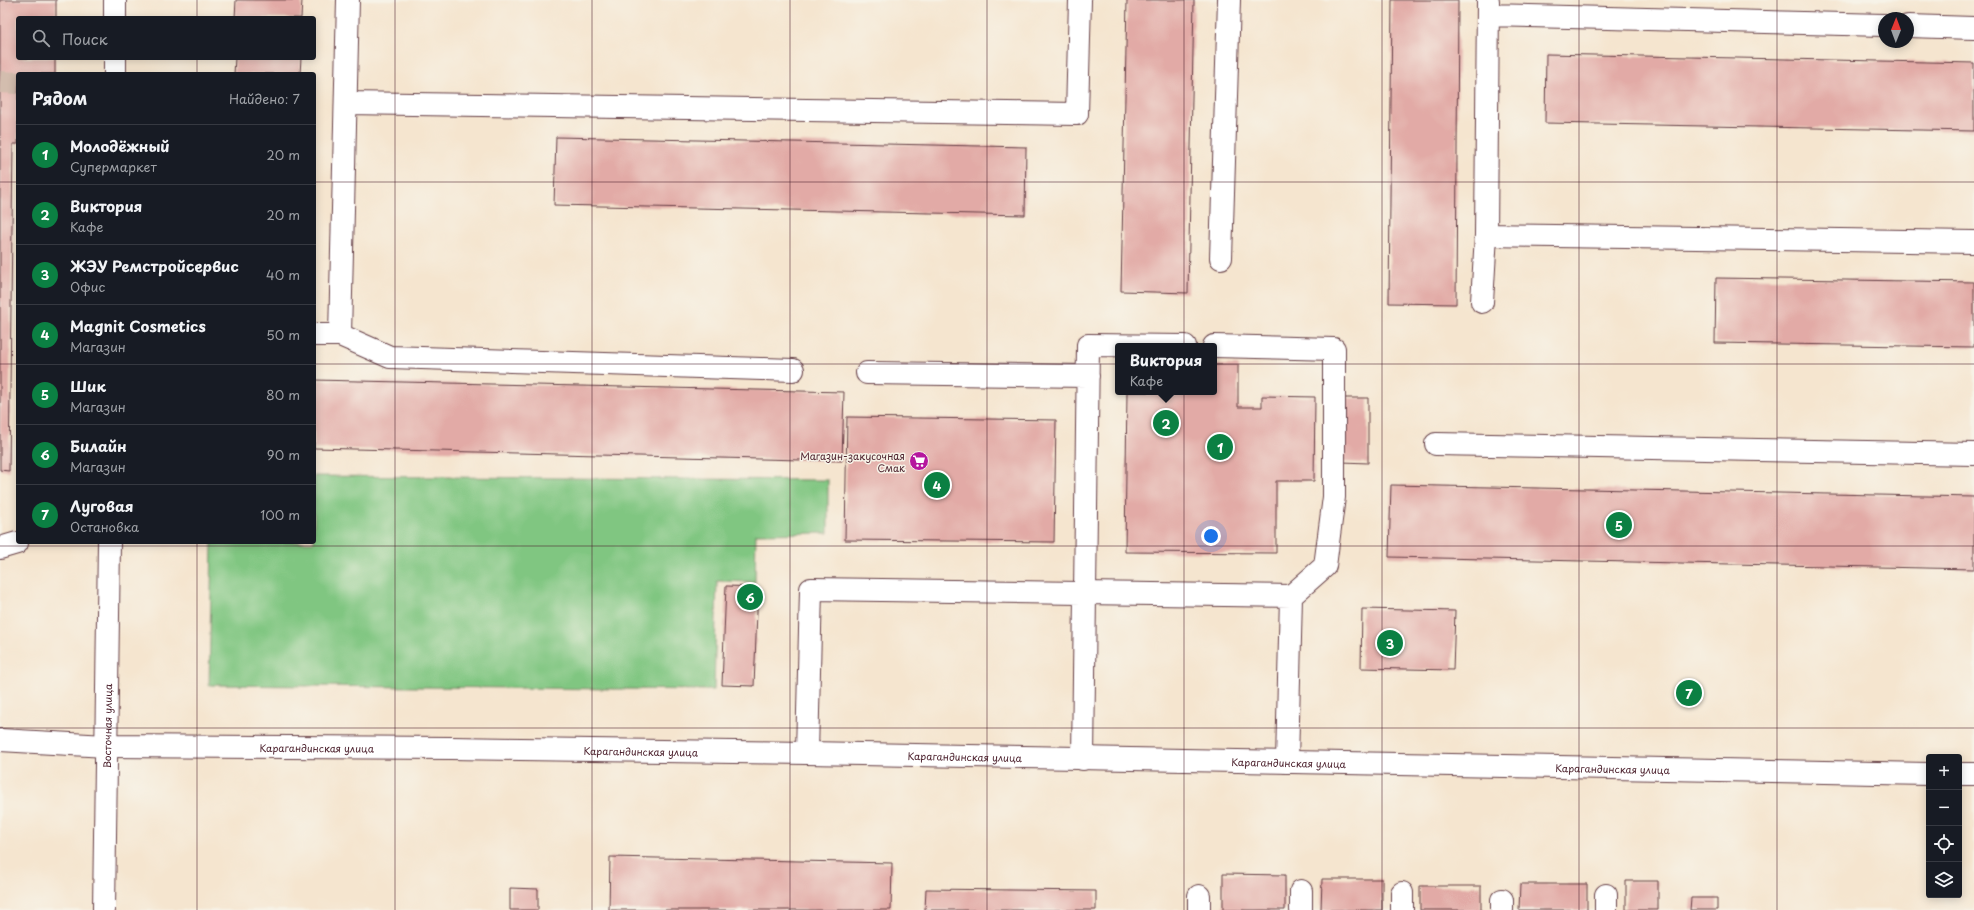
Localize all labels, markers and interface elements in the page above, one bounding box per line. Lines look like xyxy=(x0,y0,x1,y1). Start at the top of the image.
north arrow xyxy=(1878,12,1914,48)
search box xyxy=(16,16,316,60)
icon: search xyxy=(30,27,52,49)
text: Поиск xyxy=(62,27,108,50)
text: Рядом xyxy=(32,85,87,111)
text: Найдено: 7 xyxy=(229,89,300,108)
text: Молодёжный xyxy=(70,134,170,157)
text: 1 xyxy=(42,145,48,164)
text: 20 m xyxy=(266,145,300,164)
text: Супермаркет xyxy=(70,157,157,176)
text: Виктория xyxy=(70,194,142,217)
text: 2 xyxy=(40,205,50,224)
text: 20 m xyxy=(266,205,300,224)
text: Кафе xyxy=(70,217,103,236)
text: ЖЭУ Ремстройсервис xyxy=(70,254,239,277)
text: 3 xyxy=(41,265,49,284)
text: 40 m xyxy=(266,265,300,284)
text: Офис xyxy=(70,277,105,296)
text: Magnit Cosmetics xyxy=(70,314,206,337)
text: 4 xyxy=(41,325,49,344)
text: 50 m xyxy=(266,325,300,344)
text: Магазин xyxy=(70,337,126,356)
popup xyxy=(1115,343,1217,395)
text: Виктория xyxy=(1130,348,1202,371)
text: Кафе xyxy=(1130,371,1163,390)
text: Шик xyxy=(70,374,106,397)
text: 5 xyxy=(41,385,49,404)
text: 80 m xyxy=(266,385,300,404)
text: Магазин xyxy=(70,397,126,416)
pin: 2 xyxy=(1153,408,1179,438)
pin: 1 xyxy=(1207,432,1233,462)
text: Билайн xyxy=(70,434,127,457)
text: 6 xyxy=(40,445,50,464)
text: 90 m xyxy=(267,445,300,464)
place label: Магазин-закусочная Смак xyxy=(800,448,905,475)
supermarket icon: Магазин-закусочная Смак xyxy=(908,450,930,472)
text: Магазин xyxy=(70,457,126,476)
pin: 4 xyxy=(924,470,950,500)
text: Луговая xyxy=(70,494,134,517)
text: 7 xyxy=(41,505,49,524)
text: 100 m xyxy=(260,505,300,524)
pin: 5 xyxy=(1606,510,1632,540)
text: Остановка xyxy=(70,517,139,536)
your location xyxy=(1201,526,1221,546)
pin: 6 xyxy=(737,582,763,612)
pin: 3 xyxy=(1377,628,1403,658)
pin: 7 xyxy=(1676,678,1702,708)
street label: Восточная улица xyxy=(98,683,115,768)
street label: Карагандинская улица xyxy=(260,739,375,755)
street label: Карагандинская улица xyxy=(583,742,699,759)
street label: Карагандинская улица xyxy=(907,747,1023,765)
street label: Карагандинская улица xyxy=(1231,753,1347,771)
map controls xyxy=(1926,754,1962,898)
button: + xyxy=(1926,754,1962,790)
street label: Карагандинская улица xyxy=(1555,760,1671,777)
button: − xyxy=(1926,790,1962,826)
button: locate xyxy=(1926,826,1962,862)
button: layers xyxy=(1926,862,1962,898)

